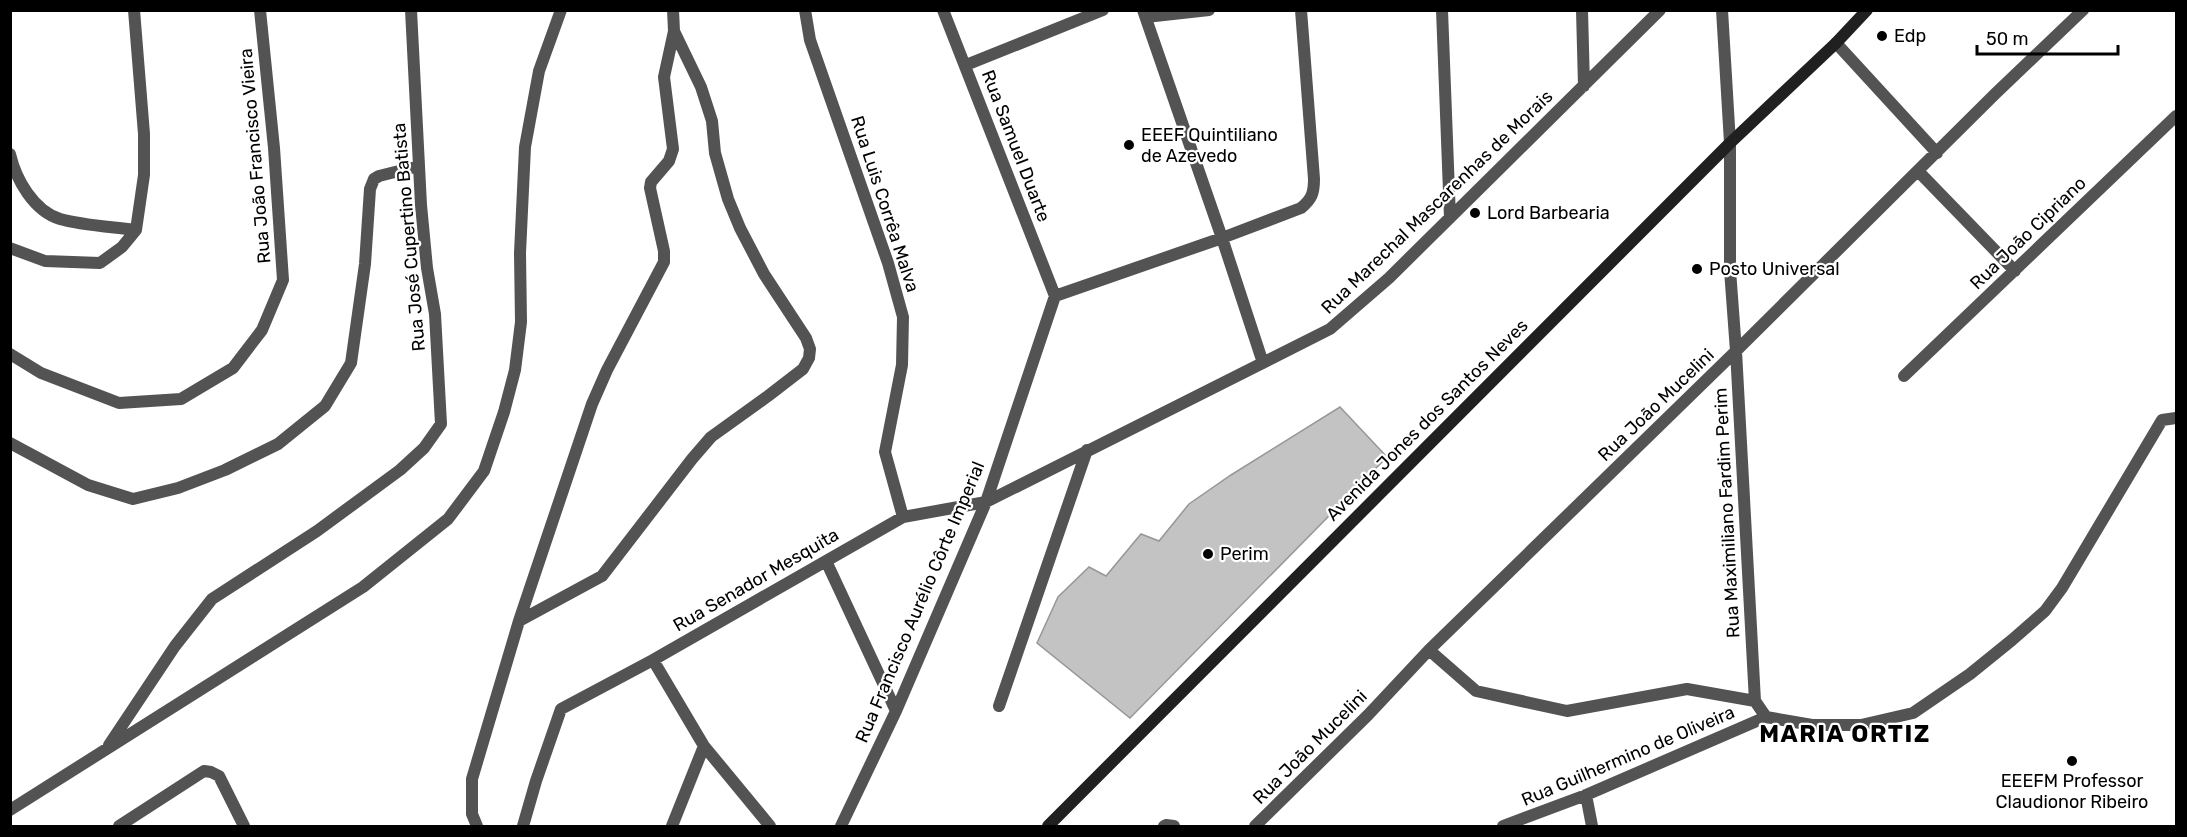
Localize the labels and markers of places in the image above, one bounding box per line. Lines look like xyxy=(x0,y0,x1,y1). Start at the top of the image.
place label: Edp xyxy=(1894,25,1926,47)
marker: Edp xyxy=(1875,29,1889,43)
place label: EEEF Quintiliano de Azevedo xyxy=(1141,124,1278,167)
marker: EEEF Quintiliano de Azevedo xyxy=(1122,138,1136,152)
place label: Lord Barbearia xyxy=(1487,202,1610,224)
marker: Lord Barbearia xyxy=(1468,206,1482,220)
place label: Posto Universal xyxy=(1709,258,1840,280)
marker: Posto Universal xyxy=(1690,262,1704,276)
place label: Perim xyxy=(1220,543,1269,565)
marker: Perim xyxy=(1201,547,1215,561)
marker: EEEFM Professor Claudionor Ribeiro xyxy=(2065,754,2079,768)
place label: EEEFM Professor Claudionor Ribeiro xyxy=(1996,770,2148,813)

